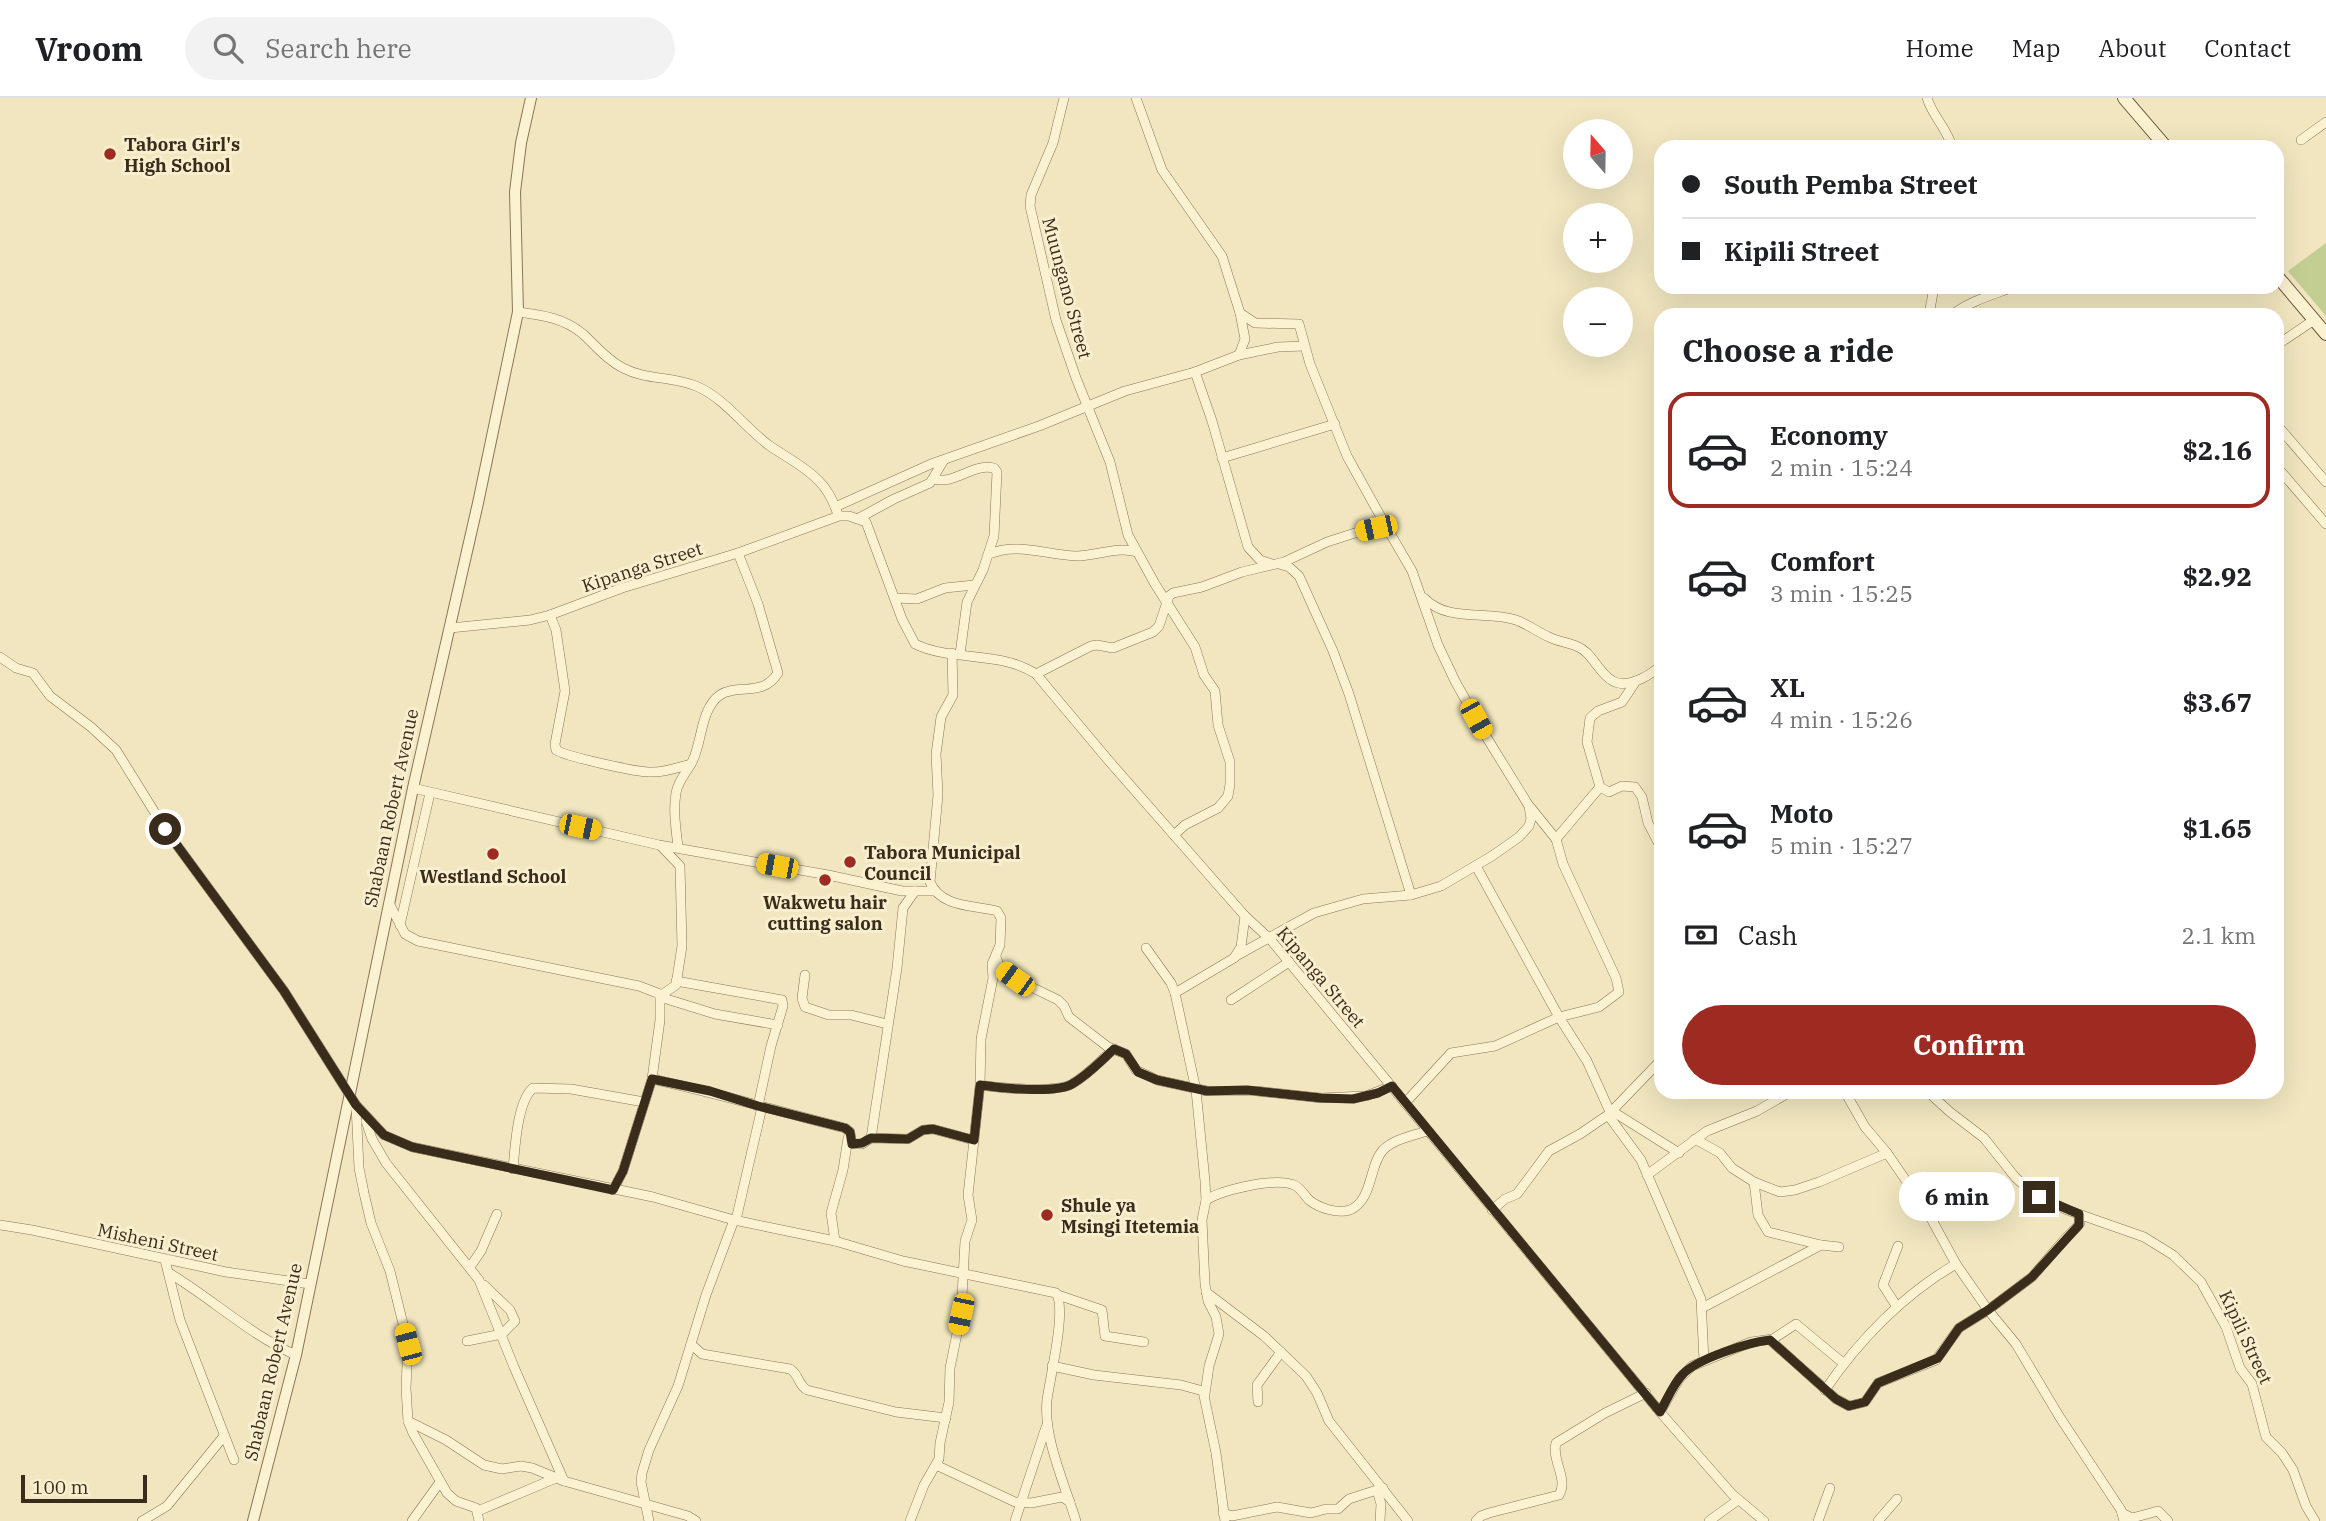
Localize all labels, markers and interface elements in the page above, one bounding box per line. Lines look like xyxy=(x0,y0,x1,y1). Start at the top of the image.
search box xyxy=(185,17,675,80)
text: Vroom xyxy=(35,27,143,70)
icon: search xyxy=(209,29,247,67)
text: Search here xyxy=(265,31,412,65)
text: Home xyxy=(1906,32,1974,64)
text: Map xyxy=(2012,32,2060,64)
text: About xyxy=(2098,32,2166,64)
text: Contact xyxy=(2204,32,2291,64)
north arrow xyxy=(1563,119,1633,189)
map controls xyxy=(1563,119,1633,357)
place label: Tabora Girl's High School xyxy=(124,133,240,177)
marker: Tabora Girl's High School xyxy=(102,146,118,162)
text: South Pemba Street xyxy=(1724,167,1977,201)
button: + xyxy=(1563,203,1633,273)
street label: Muungano Street xyxy=(1037,215,1097,361)
text: Kipili Street xyxy=(1724,234,1879,268)
button: − xyxy=(1563,287,1633,357)
text: Choose a ride xyxy=(1682,329,1894,371)
text: Economy xyxy=(1770,418,1888,452)
icon: car xyxy=(1686,419,1749,482)
text: $2.16 xyxy=(2182,433,2252,467)
text: 2 min · 15:24 xyxy=(1770,452,1913,482)
car xyxy=(1354,513,1399,543)
street label: Kipanga Street xyxy=(579,537,705,597)
text: Comfort xyxy=(1770,544,1875,578)
icon: car xyxy=(1686,545,1749,608)
text: $2.92 xyxy=(2182,559,2252,593)
text: 3 min · 15:25 xyxy=(1770,578,1913,608)
text: XL xyxy=(1770,670,1805,704)
icon: car xyxy=(1686,671,1749,734)
text: $3.67 xyxy=(2182,685,2252,719)
car xyxy=(1457,696,1496,742)
text: 4 min · 15:26 xyxy=(1770,704,1913,734)
street label: Shabaan Robert Avenue xyxy=(359,707,423,909)
text: Moto xyxy=(1770,796,1833,830)
icon: car xyxy=(1686,797,1749,860)
text: $1.65 xyxy=(2182,811,2252,845)
car xyxy=(558,812,603,842)
route start xyxy=(149,813,181,845)
text: 5 min · 15:27 xyxy=(1770,830,1913,860)
place label: Tabora Municipal Council xyxy=(864,841,1021,885)
marker: Westland School xyxy=(485,846,501,862)
car xyxy=(755,852,800,880)
marker: Tabora Municipal Council xyxy=(842,854,858,870)
place label: Westland School xyxy=(420,865,567,888)
marker: Wakwetu hair cutting salon xyxy=(817,872,833,888)
place label: Wakwetu hair cutting salon xyxy=(763,891,887,935)
icon: cash xyxy=(1682,916,1720,954)
text: Cash xyxy=(1738,918,1798,952)
text: 2.1 km xyxy=(2182,920,2256,950)
street label: Kipanga Street xyxy=(1272,922,1370,1032)
car xyxy=(992,958,1039,1000)
button: Confirm xyxy=(1682,1005,2256,1085)
callout: 6 min xyxy=(1899,1172,2014,1222)
text: 6 min xyxy=(1925,1181,1989,1211)
route end xyxy=(2023,1181,2055,1213)
place label: Shule ya Msingi Itetemia xyxy=(1061,1194,1199,1238)
marker: Shule ya Msingi Itetemia xyxy=(1039,1207,1055,1223)
street label: Misheni Street xyxy=(95,1218,221,1266)
street label: Shabaan Robert Avenue xyxy=(239,1261,307,1463)
street label: Kipili Street xyxy=(2214,1286,2278,1388)
car xyxy=(947,1291,976,1337)
car xyxy=(393,1321,424,1367)
scale bar xyxy=(21,1472,147,1504)
text: 100 m xyxy=(32,1475,89,1499)

